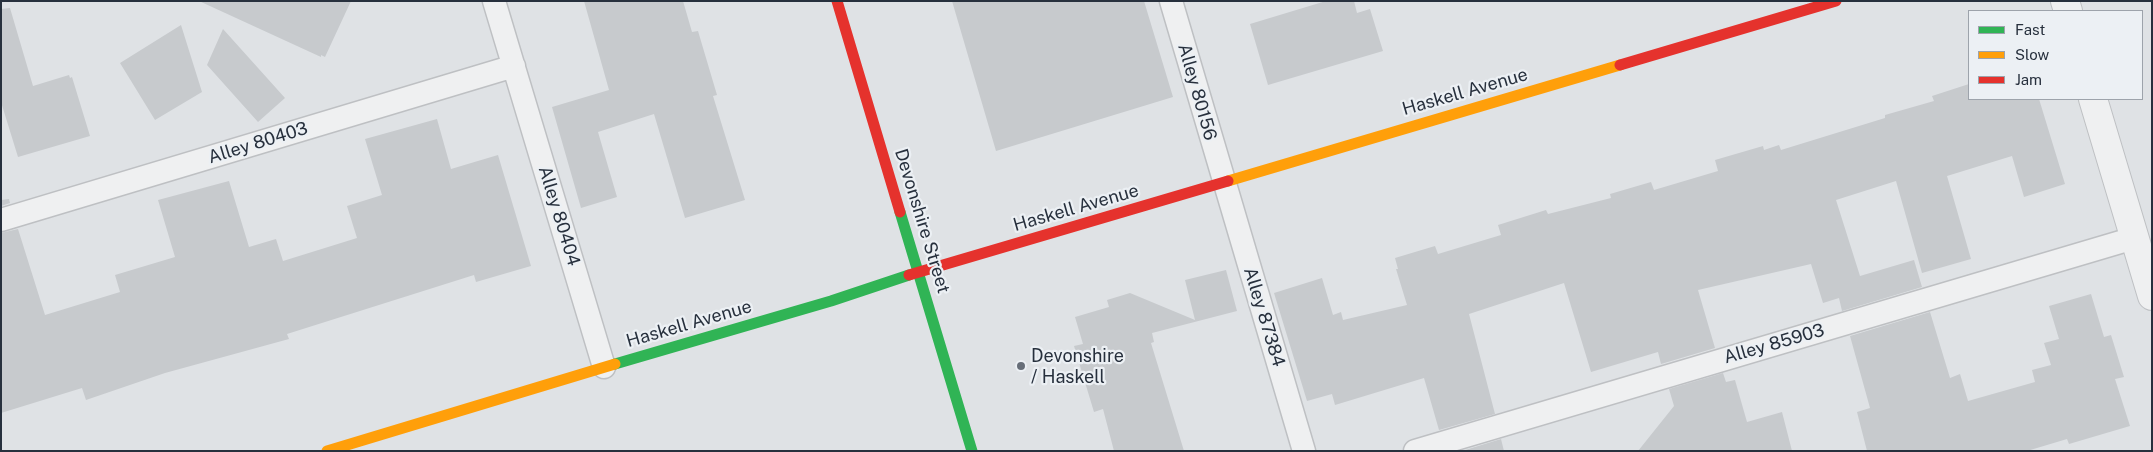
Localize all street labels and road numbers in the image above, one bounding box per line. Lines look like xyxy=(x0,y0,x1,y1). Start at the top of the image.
street label: Alley 80156 xyxy=(1173,41,1221,143)
street label: Haskell Avenue xyxy=(1400,64,1530,120)
street label: Alley 80403 xyxy=(206,118,310,168)
street label: Devonshire Street xyxy=(890,146,954,296)
street label: Alley 80404 xyxy=(534,164,584,268)
street label: Haskell Avenue xyxy=(1011,180,1141,236)
street label: Alley 87384 xyxy=(1239,265,1289,369)
street label: Haskell Avenue xyxy=(624,296,754,352)
street label: Alley 85903 xyxy=(1721,319,1827,369)

